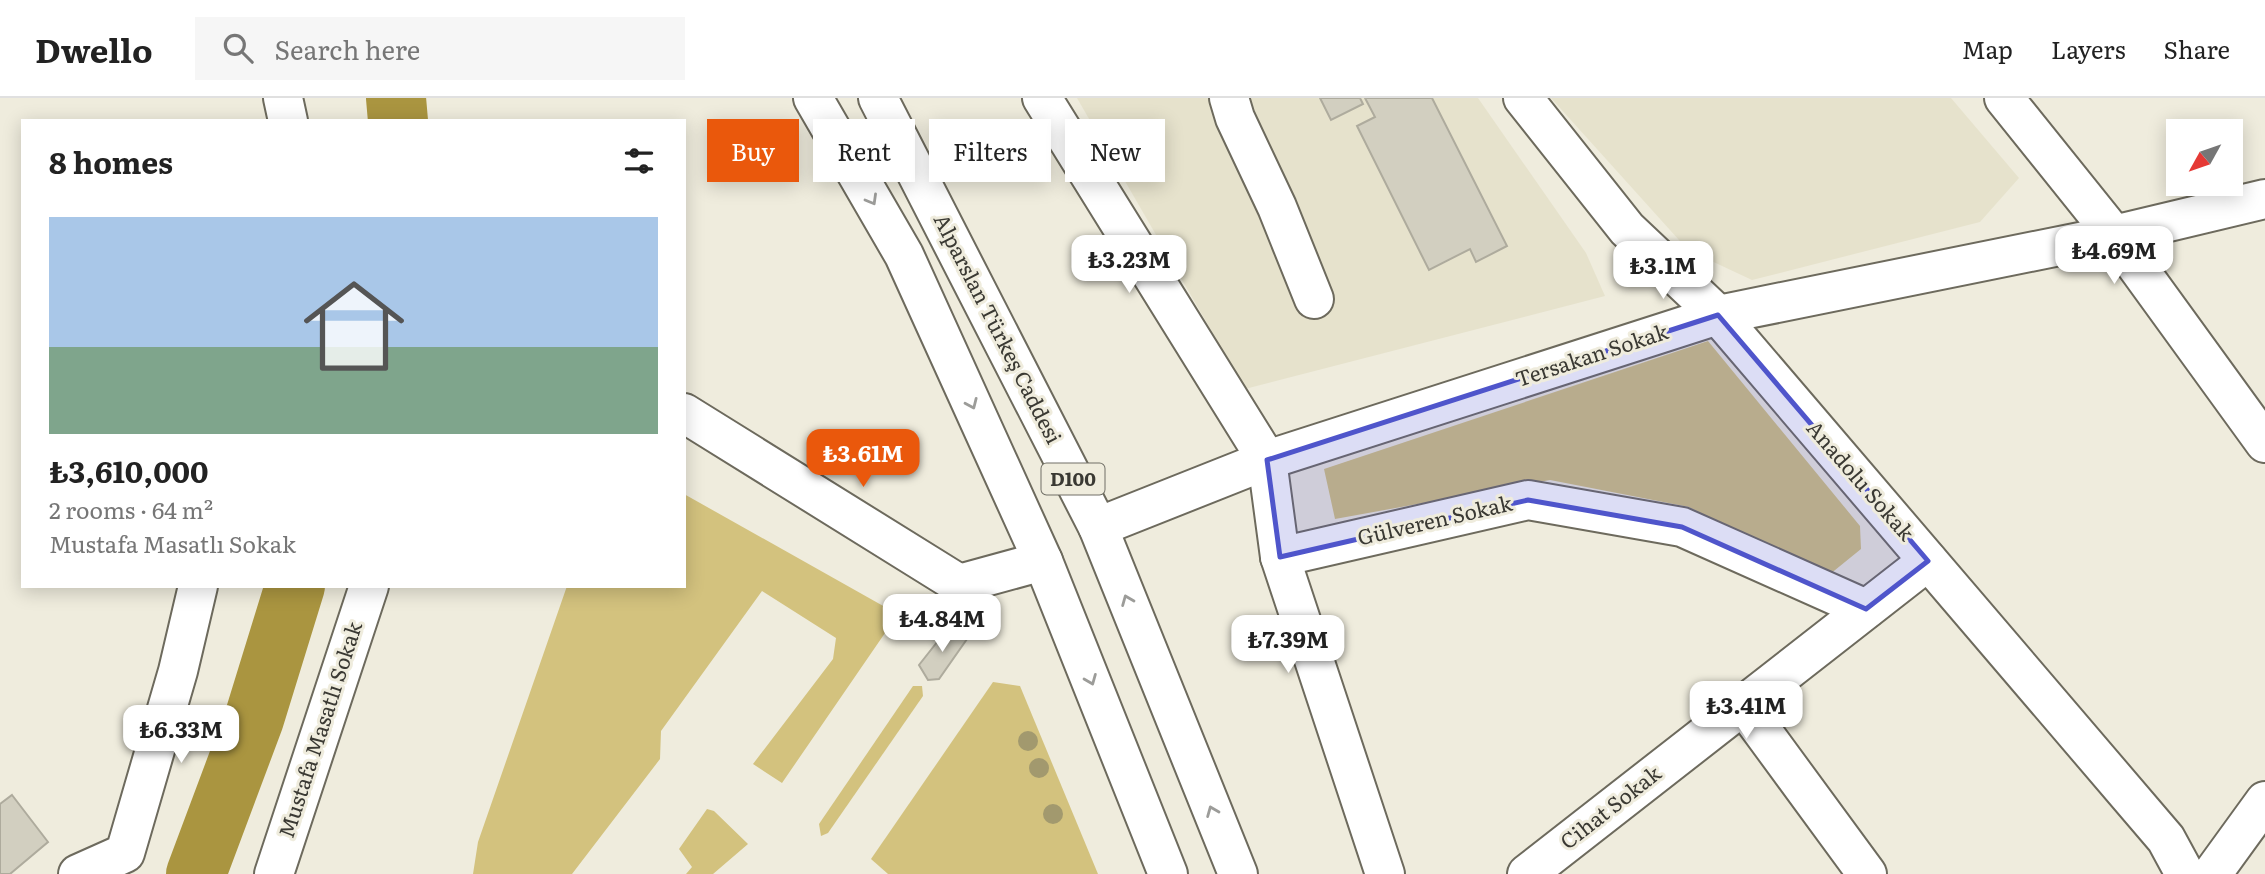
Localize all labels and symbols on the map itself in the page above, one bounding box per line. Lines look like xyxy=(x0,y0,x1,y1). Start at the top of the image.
north arrow xyxy=(2166,119,2244,196)
one-way arrow xyxy=(864,192,877,205)
street label: Alparslan Türkeş Caddesi xyxy=(928,207,1071,448)
pin: ₺4.69M xyxy=(2057,226,2171,286)
pin: ₺3.23M xyxy=(1072,236,1186,295)
pin: ₺3.1M xyxy=(1614,242,1712,301)
street label: Tersakan Sokak xyxy=(1511,314,1672,393)
one-way arrow xyxy=(963,397,977,409)
street label: Anadolu Sokak xyxy=(1801,412,1923,546)
pin: ₺3.61M xyxy=(806,430,920,489)
road number: D100 xyxy=(1042,464,1104,494)
street label: Gülveren Sokak xyxy=(1354,486,1515,551)
pin: ₺4.84M xyxy=(885,594,999,654)
one-way arrow xyxy=(1121,594,1135,607)
pin: ₺7.39M xyxy=(1231,616,1345,675)
street label: Mustafa Masatlı Sokak xyxy=(269,617,368,841)
one-way arrow xyxy=(1082,674,1096,686)
pin: ₺3.41M xyxy=(1689,682,1803,741)
pin: ₺6.33M xyxy=(124,706,238,765)
street label: Cihat Sokak xyxy=(1552,757,1667,855)
one-way arrow xyxy=(1206,805,1220,818)

